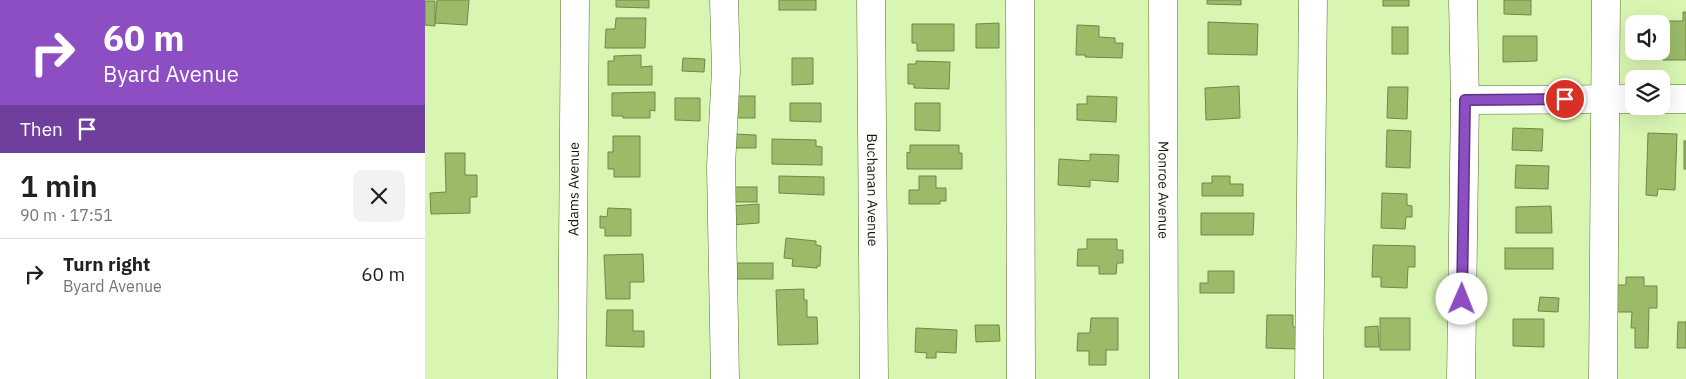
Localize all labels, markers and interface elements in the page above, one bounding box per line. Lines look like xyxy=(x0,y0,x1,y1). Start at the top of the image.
text: 60 m xyxy=(103,15,185,61)
map controls xyxy=(1625,15,1670,115)
button: sound xyxy=(1625,15,1670,60)
icon: right xyxy=(20,20,85,85)
text: Byard Avenue xyxy=(103,59,239,88)
button: layers xyxy=(1625,70,1670,115)
pin xyxy=(1544,78,1586,120)
icon: arrive xyxy=(1551,85,1579,113)
icon: arrive xyxy=(73,115,101,143)
text: Then xyxy=(20,117,63,141)
street label: Buchanan Avenue xyxy=(863,133,882,247)
street label: Monroe Avenue xyxy=(1154,141,1173,239)
street label: Adams Avenue xyxy=(564,142,583,236)
text: 1 min xyxy=(20,166,98,205)
button: close xyxy=(353,170,405,222)
text: 90 m · 17:51 xyxy=(20,205,113,225)
text: Turn right xyxy=(63,252,150,276)
icon: right xyxy=(20,260,48,288)
text: 60 m xyxy=(361,262,405,286)
position arrow xyxy=(1435,272,1487,324)
text: Byard Avenue xyxy=(63,276,162,296)

